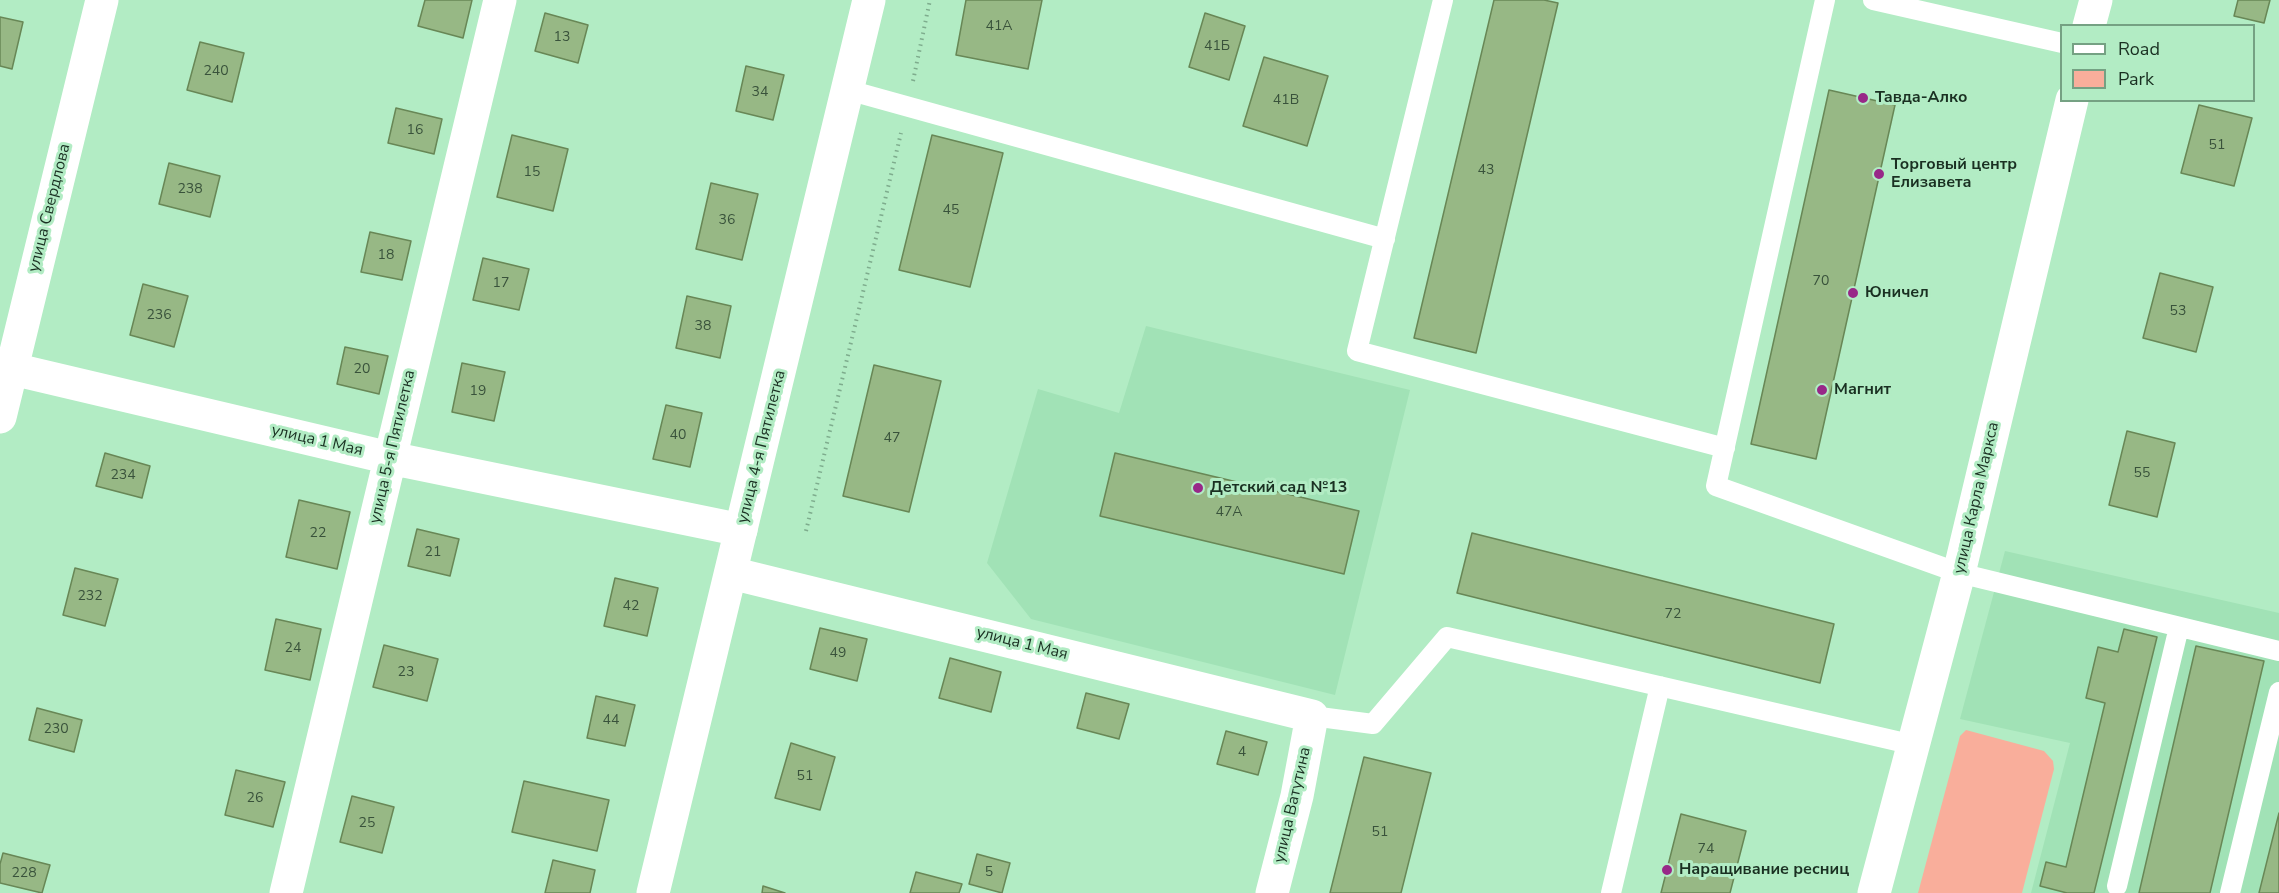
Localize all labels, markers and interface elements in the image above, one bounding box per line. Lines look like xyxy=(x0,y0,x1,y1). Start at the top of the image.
house number: 41А xyxy=(985,19,1013,35)
legend xyxy=(2060,24,2255,102)
house number: 13 xyxy=(554,30,570,46)
text: Road xyxy=(2118,37,2160,61)
house number: 41Б xyxy=(1204,39,1230,55)
house number: 240 xyxy=(203,64,229,80)
text: Park xyxy=(2118,67,2154,91)
house number: 34 xyxy=(752,85,768,101)
place label: Тавда-Алко xyxy=(1875,88,1967,108)
marker: Тавда-Алко xyxy=(1856,91,1870,105)
house number: 41В xyxy=(1273,93,1299,109)
house number: 16 xyxy=(407,123,423,139)
house number: 51 xyxy=(2209,138,2225,154)
street label: улица Свердлова xyxy=(25,142,75,274)
place label: Торговый центр Елизавета xyxy=(1891,155,2017,193)
house number: 43 xyxy=(1478,163,1494,179)
house number: 15 xyxy=(524,165,540,181)
marker: Торговый центр Елизавета xyxy=(1872,167,1886,181)
house number: 238 xyxy=(177,182,203,198)
house number: 45 xyxy=(943,203,959,219)
house number: 36 xyxy=(719,213,735,229)
house number: 18 xyxy=(378,248,394,264)
house number: 70 xyxy=(1813,274,1829,290)
house number: 17 xyxy=(493,276,509,292)
place label: Юничел xyxy=(1865,283,1929,303)
marker: Юничел xyxy=(1846,286,1860,300)
house number: 53 xyxy=(2170,304,2186,320)
house number: 236 xyxy=(146,308,172,324)
house number: 38 xyxy=(695,319,711,335)
house number: 20 xyxy=(354,362,370,378)
street label: улица 5-я Пятилетка xyxy=(366,368,420,526)
street label: улица 4-я Пятилетка xyxy=(734,368,790,526)
place label: Магнит xyxy=(1834,380,1891,400)
marker: Магнит xyxy=(1815,383,1829,397)
house number: 19 xyxy=(470,384,486,400)
street label: улица Карла Маркса xyxy=(1950,420,2004,576)
street label: улица 1 Мая xyxy=(269,421,365,461)
house number: 40 xyxy=(670,428,686,444)
house number: 47 xyxy=(884,431,900,447)
house number: 55 xyxy=(2134,466,2150,482)
house number: 234 xyxy=(110,468,136,484)
place label: Детский сад №13 xyxy=(1210,478,1347,498)
marker: Детский сад №13 xyxy=(1191,481,1205,495)
house number: 47А xyxy=(1215,505,1243,521)
house number: 22 xyxy=(310,526,326,542)
house number: 21 xyxy=(425,545,441,561)
house number: 232 xyxy=(77,589,103,605)
house number: 42 xyxy=(623,599,639,615)
house number: 72 xyxy=(1665,607,1681,623)
street label: улица 1 Мая xyxy=(974,623,1070,665)
house number: 24 xyxy=(285,641,301,657)
house number: 49 xyxy=(830,646,846,662)
house number: 23 xyxy=(398,665,414,681)
house number: 44 xyxy=(603,713,619,729)
house number: 230 xyxy=(43,722,69,738)
house number: 4 xyxy=(1238,745,1246,761)
street label: улица Ватутина xyxy=(1270,745,1316,865)
house number: 51 xyxy=(797,769,813,785)
house number: 26 xyxy=(247,791,263,807)
house number: 25 xyxy=(359,816,375,832)
house number: 51 xyxy=(1372,825,1388,841)
house number: 74 xyxy=(1698,842,1714,858)
place label: Наращивание ресниц xyxy=(1679,860,1849,880)
marker: Наращивание ресниц xyxy=(1660,863,1674,877)
house number: 5 xyxy=(985,865,993,881)
house number: 228 xyxy=(11,866,37,882)

